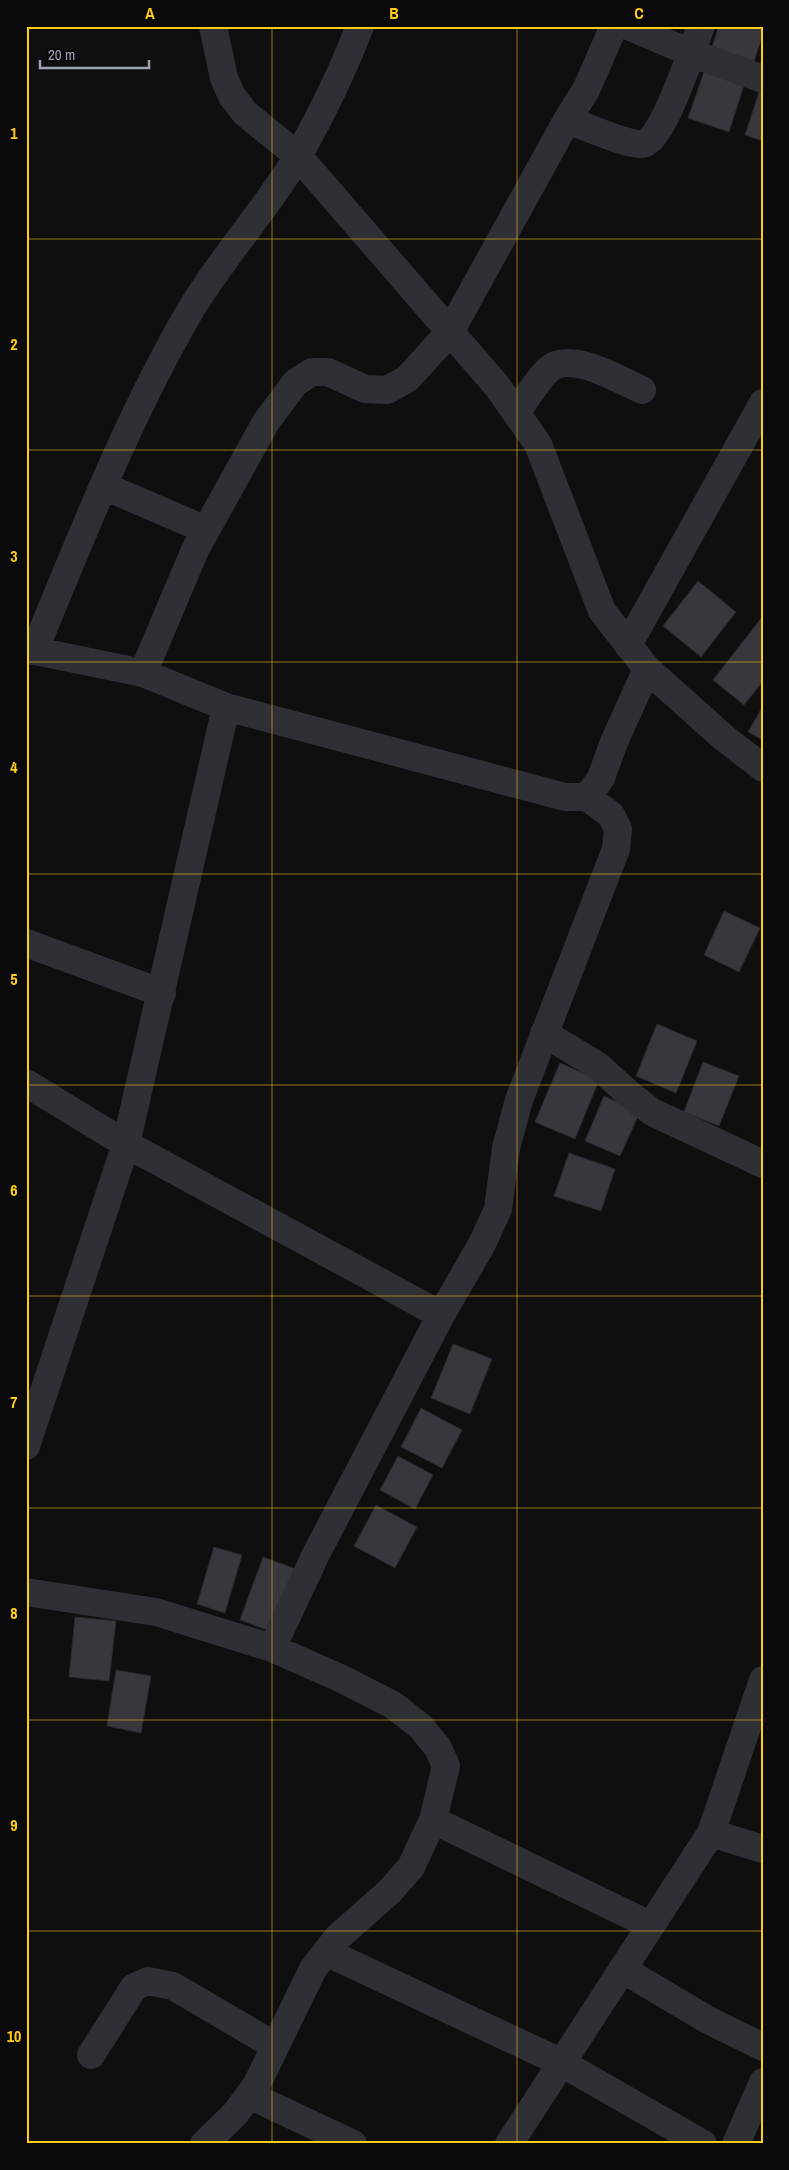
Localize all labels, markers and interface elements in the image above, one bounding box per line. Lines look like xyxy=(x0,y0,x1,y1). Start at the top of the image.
text: A xyxy=(145,2,155,24)
text: B xyxy=(389,2,399,24)
text: C xyxy=(634,2,644,24)
scale bar xyxy=(40,38,149,70)
text: 20 m xyxy=(48,44,75,65)
text: 1 xyxy=(10,122,18,144)
text: 2 xyxy=(10,333,18,355)
text: 3 xyxy=(10,545,18,567)
text: 4 xyxy=(10,756,18,778)
text: 5 xyxy=(10,968,18,990)
text: 6 xyxy=(10,1179,18,1201)
text: 7 xyxy=(10,1391,18,1413)
text: 8 xyxy=(10,1602,18,1624)
text: 9 xyxy=(10,1814,18,1836)
text: 10 xyxy=(7,2025,21,2047)

